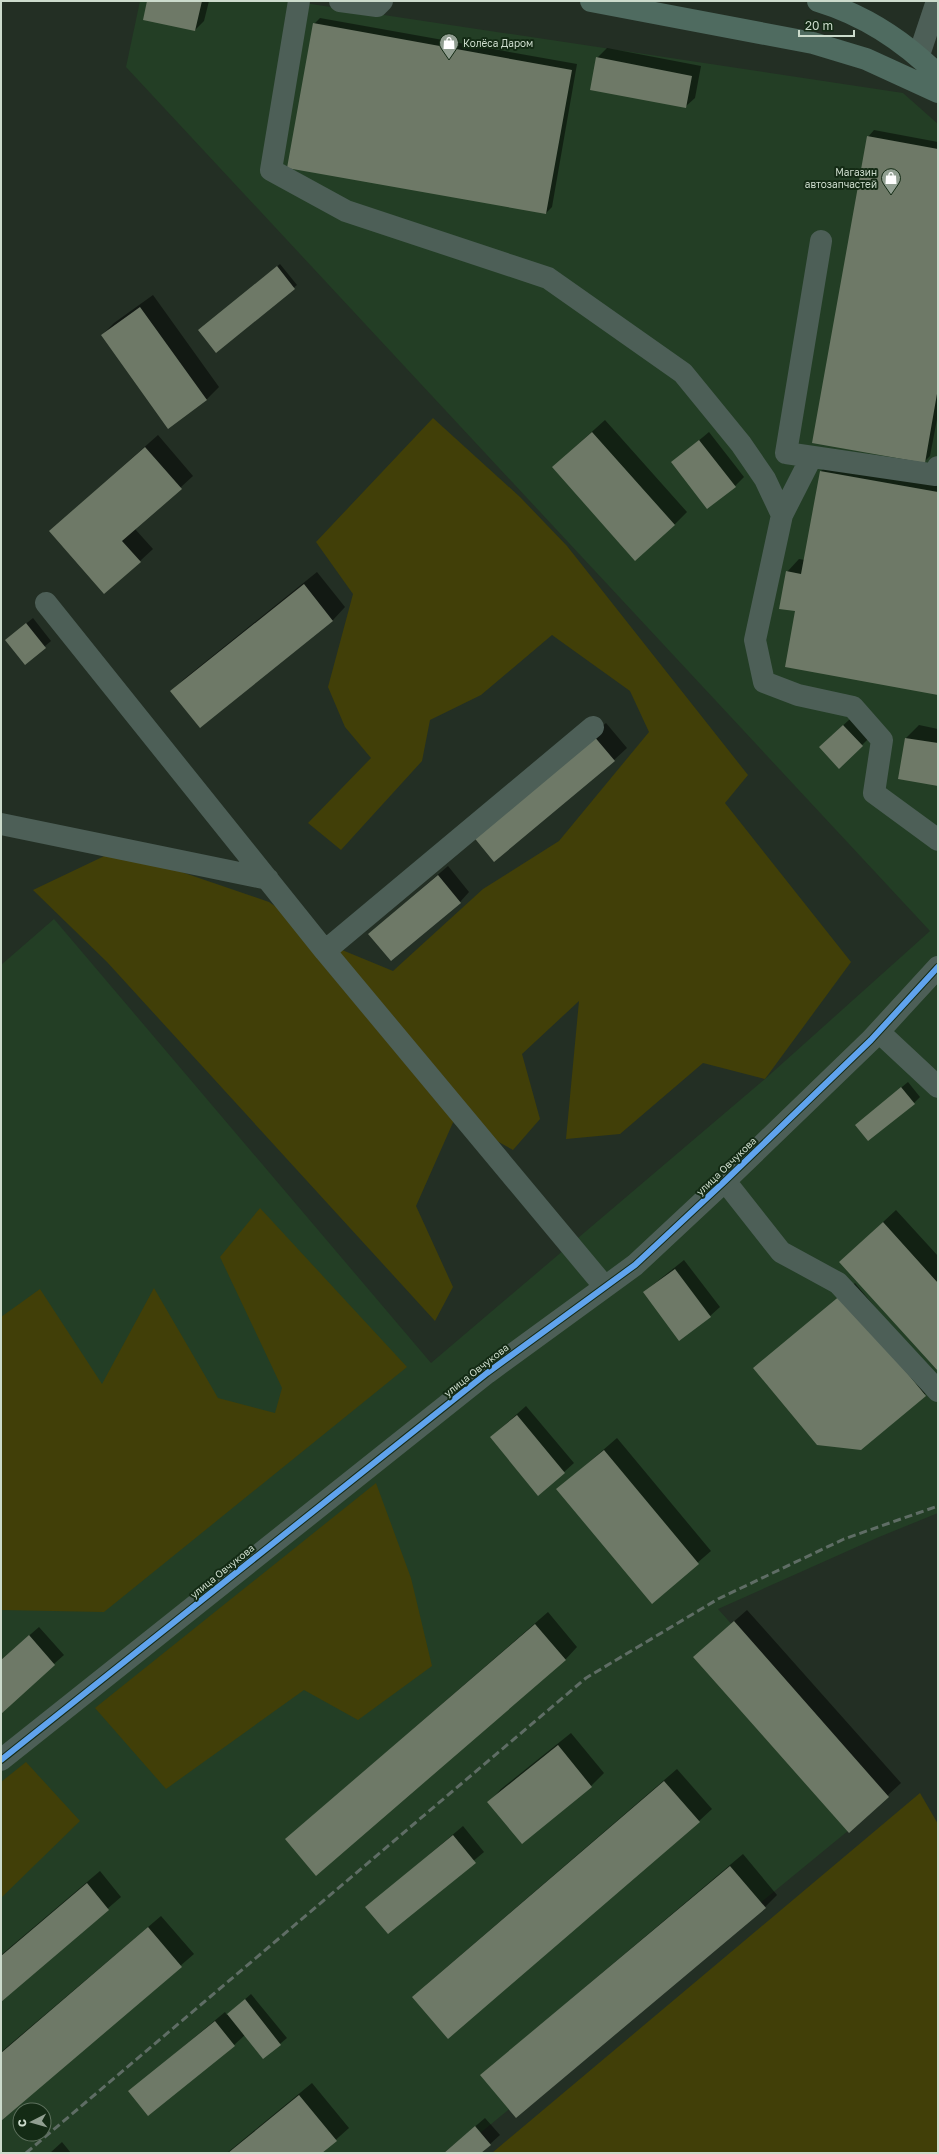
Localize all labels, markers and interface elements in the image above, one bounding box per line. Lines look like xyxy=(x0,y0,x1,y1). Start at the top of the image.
scale bar xyxy=(799,12,854,38)
text: 20 m xyxy=(805,18,833,33)
shop icon: Колёса Даром xyxy=(438,32,460,60)
place label: Колёса Даром xyxy=(463,37,533,49)
place label: Магазин автозапчастей xyxy=(805,166,877,190)
shop icon: Магазин автозапчастей xyxy=(880,167,902,195)
street label: улица Овчукова xyxy=(693,1134,759,1198)
street label: улица Овчукова xyxy=(441,1341,511,1399)
street label: улица Овчукова xyxy=(188,1542,256,1600)
north arrow xyxy=(12,2102,52,2142)
text: С xyxy=(15,2118,28,2128)

